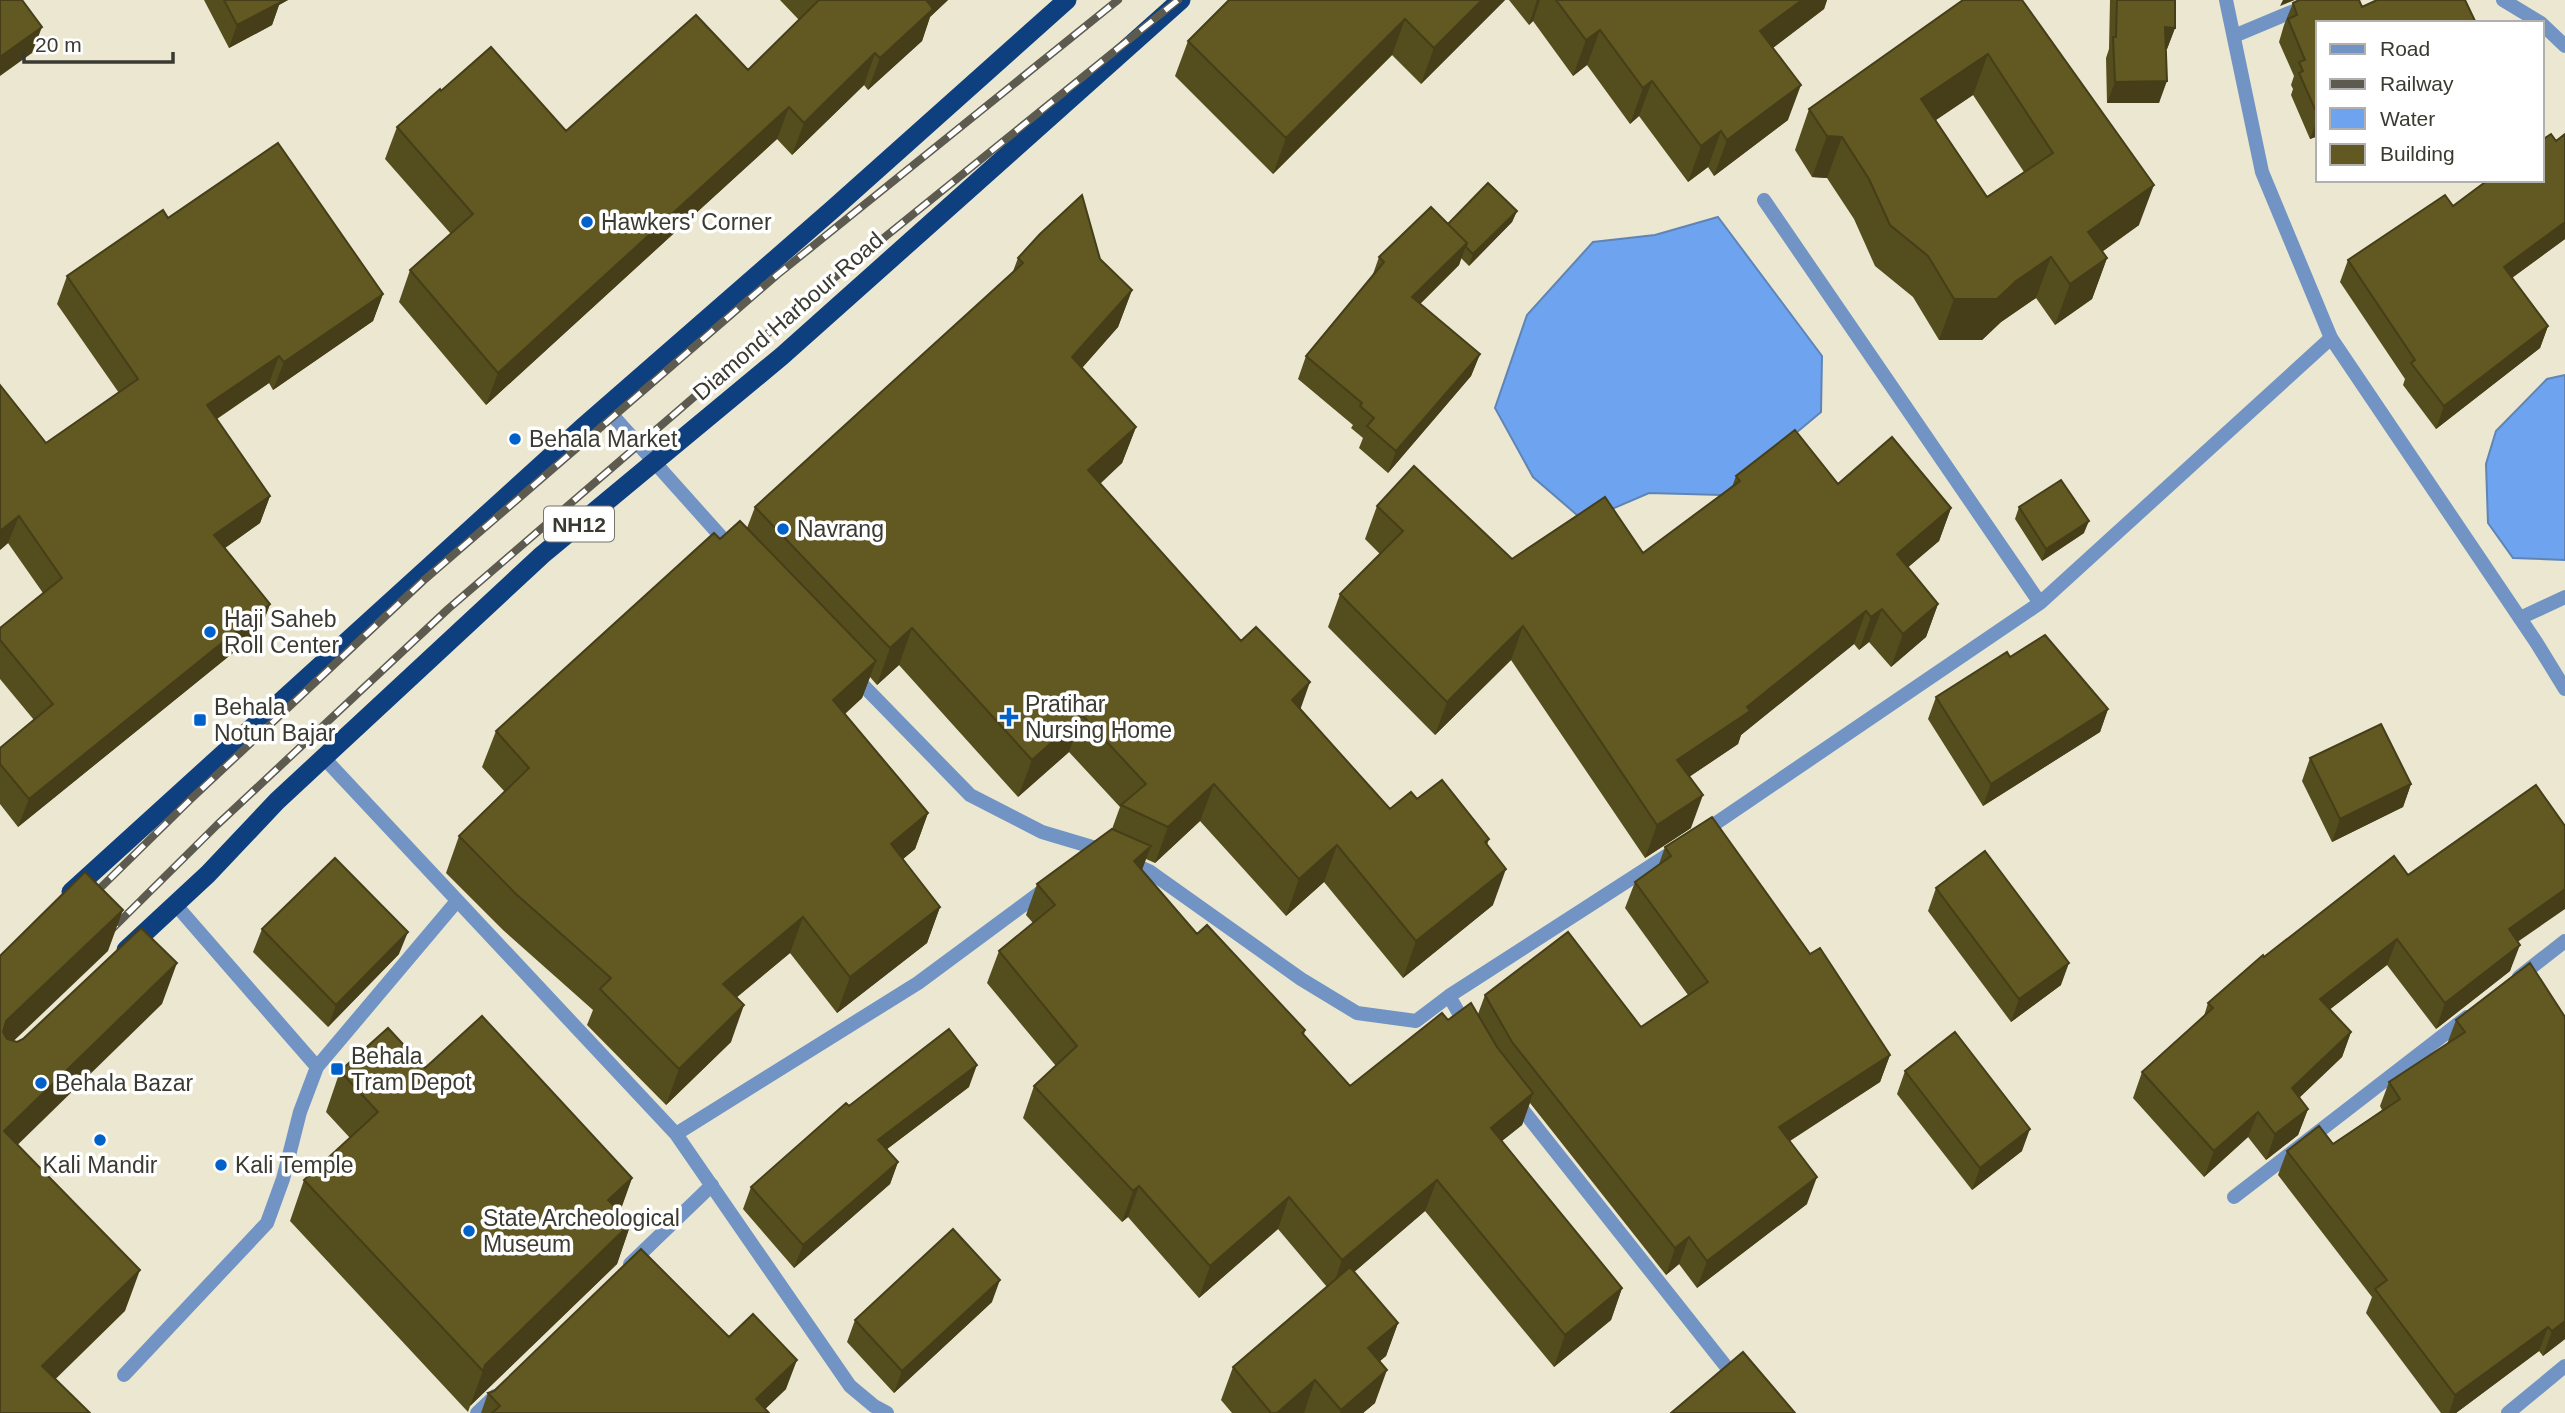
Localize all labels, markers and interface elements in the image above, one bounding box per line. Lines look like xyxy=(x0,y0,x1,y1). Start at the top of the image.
scale bar xyxy=(24,21,173,65)
legend xyxy=(2316,21,2544,182)
text: 20 m xyxy=(35,33,82,56)
text: Road xyxy=(2380,37,2430,60)
text: Railway xyxy=(2380,72,2454,95)
text: Water xyxy=(2380,107,2435,130)
text: Building xyxy=(2380,142,2455,165)
place label: Hawkers' Corner xyxy=(601,209,772,235)
marker: Hawkers' Corner xyxy=(579,214,595,230)
street label: Diamond Harbour Road xyxy=(688,227,888,405)
place label: Behala Market xyxy=(529,426,678,452)
marker: Behala Market xyxy=(507,431,523,447)
road number: NH12 xyxy=(544,506,614,542)
place label: Navrang xyxy=(797,516,884,542)
marker: Navrang xyxy=(775,521,791,537)
place label: Haji Saheb Roll Center xyxy=(224,606,339,658)
marker: Haji Saheb Roll Center xyxy=(202,624,218,640)
place label: Pratihar Nursing Home xyxy=(1025,691,1172,743)
place label: Behala Notun Bajar xyxy=(214,694,336,746)
marker: Pratihar Nursing Home xyxy=(999,707,1019,727)
marker: Behala Notun Bajar xyxy=(192,712,208,728)
place label: Behala Tram Depot xyxy=(351,1043,472,1095)
marker: Behala Tram Depot xyxy=(329,1061,345,1077)
place label: Behala Bazar xyxy=(55,1070,193,1096)
marker: Behala Bazar xyxy=(33,1075,49,1091)
marker: Kali Mandir xyxy=(92,1132,108,1148)
place label: Kali Mandir xyxy=(42,1152,158,1178)
place label: Kali Temple xyxy=(235,1152,353,1178)
marker: Kali Temple xyxy=(213,1157,229,1173)
place label: State Archeological Museum xyxy=(483,1205,680,1257)
marker: State Archeological Museum xyxy=(461,1223,477,1239)

